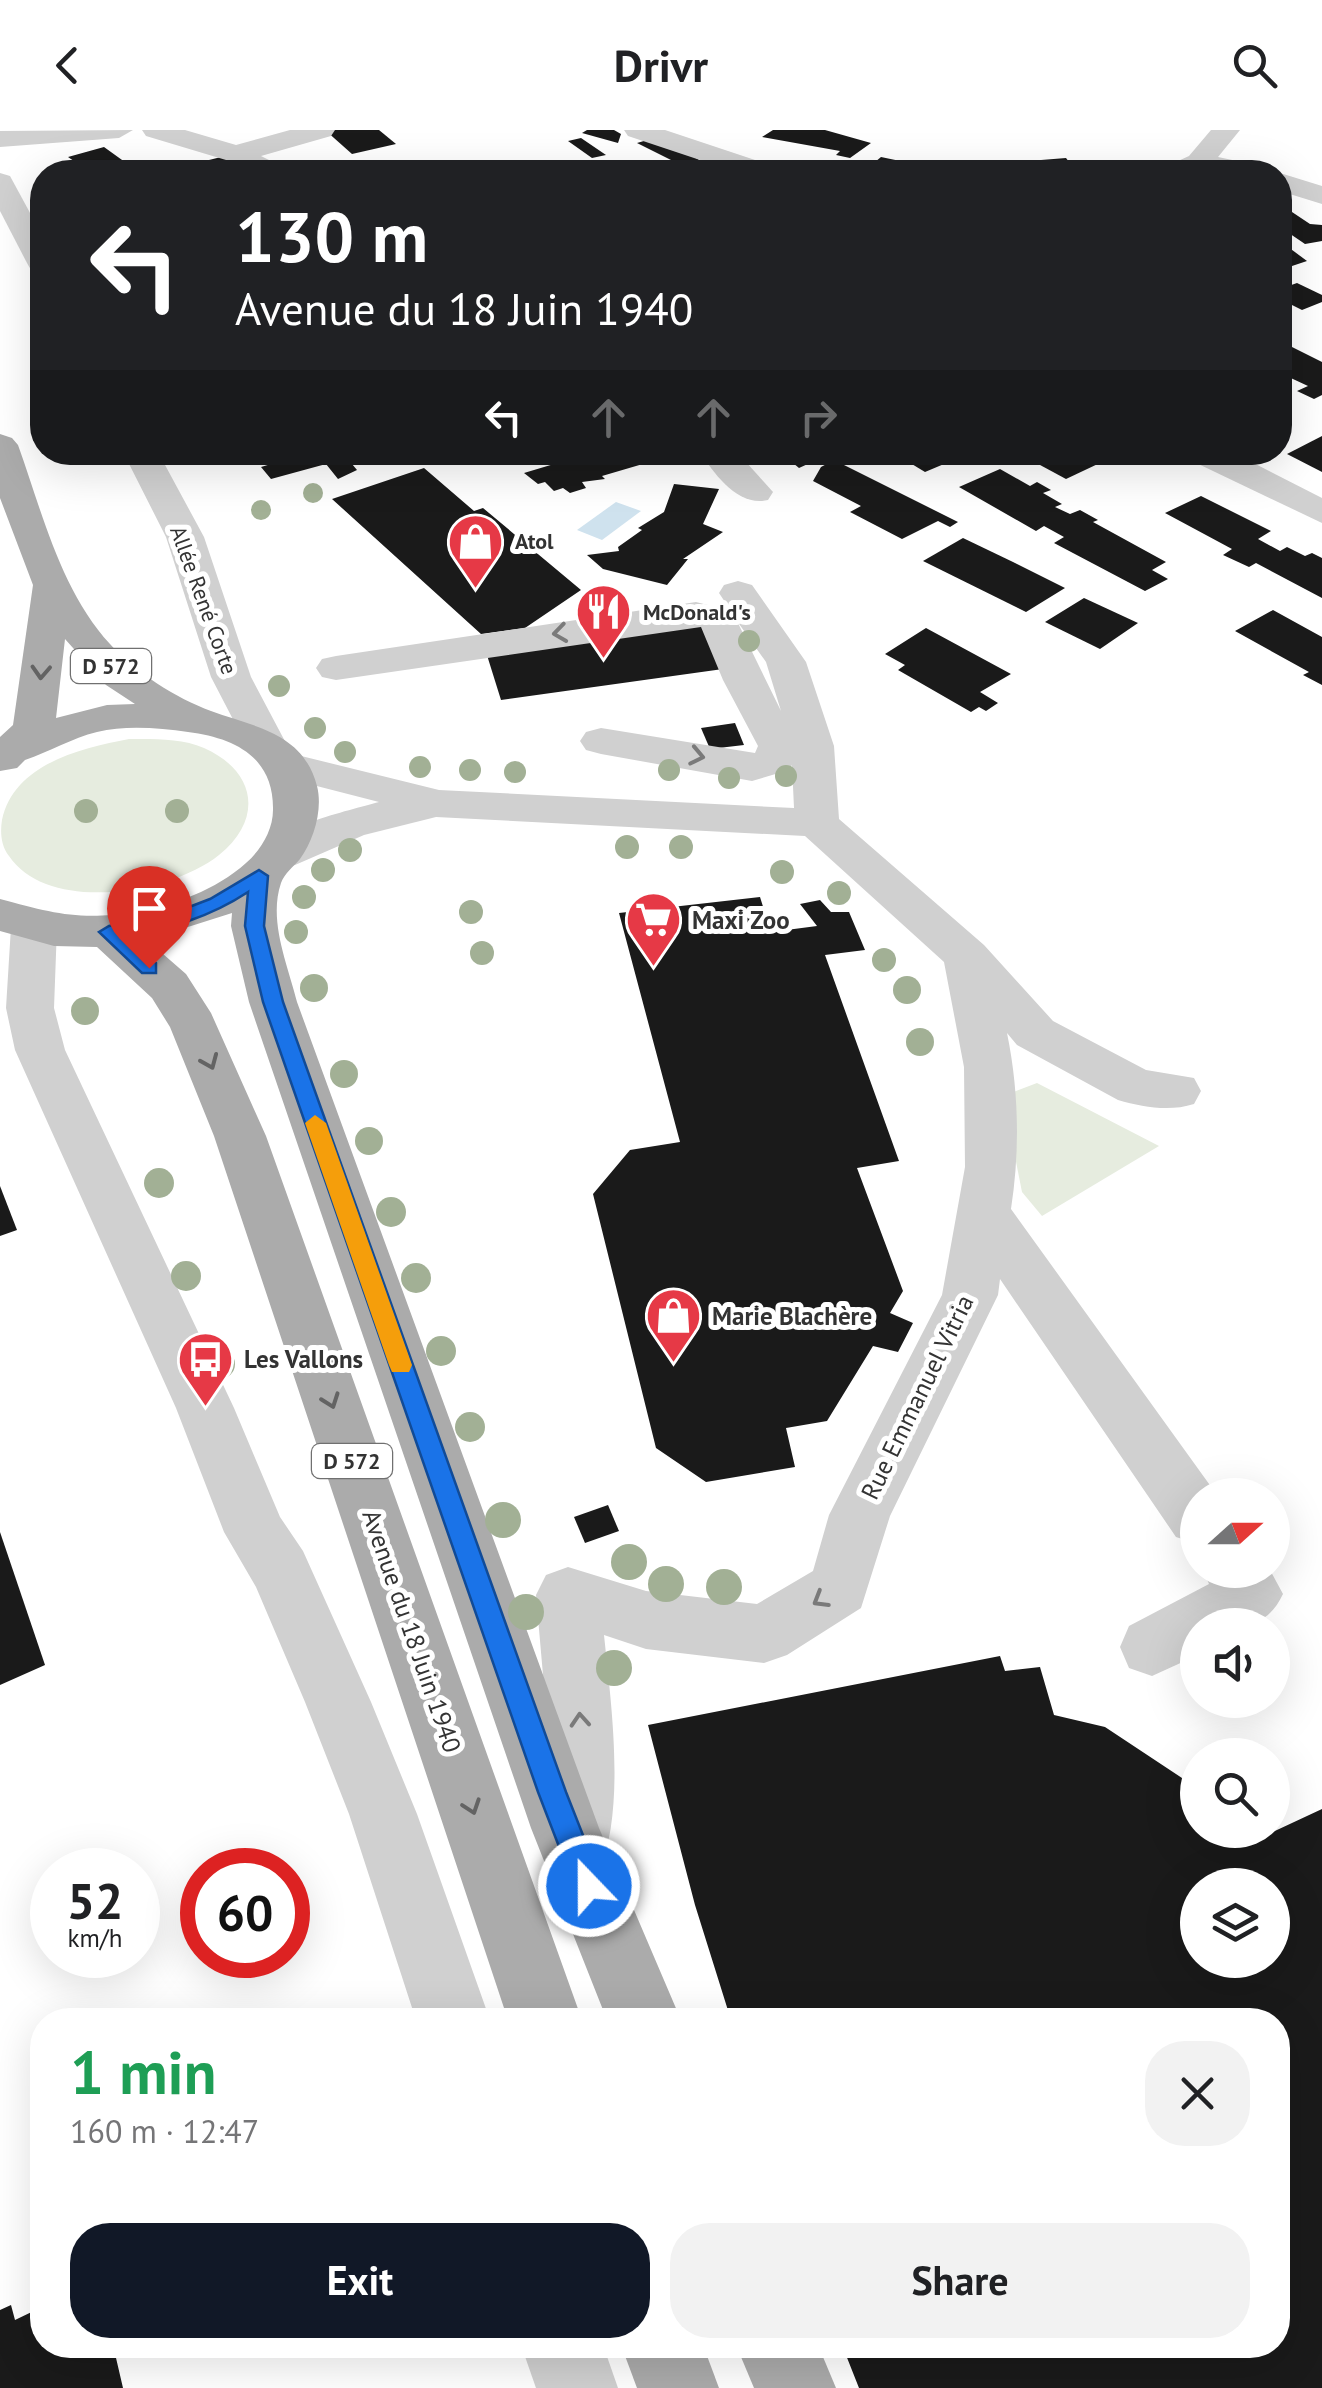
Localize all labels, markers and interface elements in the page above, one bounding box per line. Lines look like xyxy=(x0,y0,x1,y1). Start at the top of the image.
text: Drivr xyxy=(614,36,708,94)
icon: back xyxy=(40,38,95,93)
icon: search xyxy=(1227,38,1282,93)
text: 130 m xyxy=(235,191,428,281)
icon: left xyxy=(70,200,200,330)
text: Avenue du 18 Juin 1940 xyxy=(235,279,693,337)
icon: left xyxy=(476,390,531,445)
icon: ahead xyxy=(581,390,636,445)
icon: ahead xyxy=(686,390,741,445)
icon: right xyxy=(791,390,846,445)
shop icon: Atol xyxy=(446,511,506,590)
street label: Allée René Corte xyxy=(164,522,244,678)
place label: Atol xyxy=(515,527,554,555)
restaurant icon: McDonald's xyxy=(574,582,634,661)
place label: McDonald's xyxy=(643,598,751,626)
one-way arrow xyxy=(552,622,569,643)
road number: D 572 xyxy=(71,649,151,683)
one-way arrow xyxy=(31,665,52,681)
one-way arrow xyxy=(689,744,706,765)
pin xyxy=(107,866,192,969)
icon: arrive xyxy=(122,881,177,936)
supermarket icon: Maxi Zoo xyxy=(623,890,683,969)
place label: Maxi Zoo xyxy=(692,904,790,936)
one-way arrow xyxy=(198,1053,218,1070)
shop icon: Marie Blachère xyxy=(643,1286,703,1365)
street label: Rue Emmanuel Vitria xyxy=(854,1289,980,1505)
place label: Marie Blachère xyxy=(712,1300,872,1332)
bus stop icon: Les Vallons xyxy=(175,1329,235,1408)
place label: Les Vallons xyxy=(244,1343,363,1375)
one-way arrow xyxy=(319,1392,340,1409)
road number: D 572 xyxy=(312,1444,392,1478)
north arrow xyxy=(1180,1478,1290,1588)
map controls xyxy=(1180,1478,1290,1978)
street label: Avenue du 18 Juin 1940 xyxy=(355,1505,469,1757)
one-way arrow xyxy=(813,1588,831,1607)
button: sound xyxy=(1180,1608,1290,1718)
one-way arrow xyxy=(570,1712,591,1728)
button: search xyxy=(1180,1738,1290,1848)
one-way arrow xyxy=(461,1798,481,1815)
position arrow xyxy=(537,1834,641,1938)
speed limit sign: 60 xyxy=(180,1848,310,1978)
text: 52 xyxy=(67,1868,123,1933)
button: layers xyxy=(1180,1868,1290,1978)
text: km/h xyxy=(68,1922,122,1954)
text: 1 min xyxy=(70,2033,216,2111)
button: close xyxy=(1145,2041,1250,2146)
text: 160 m · 12:47 xyxy=(70,2110,259,2152)
button: Exit xyxy=(70,2223,650,2338)
button: Share xyxy=(670,2223,1250,2338)

